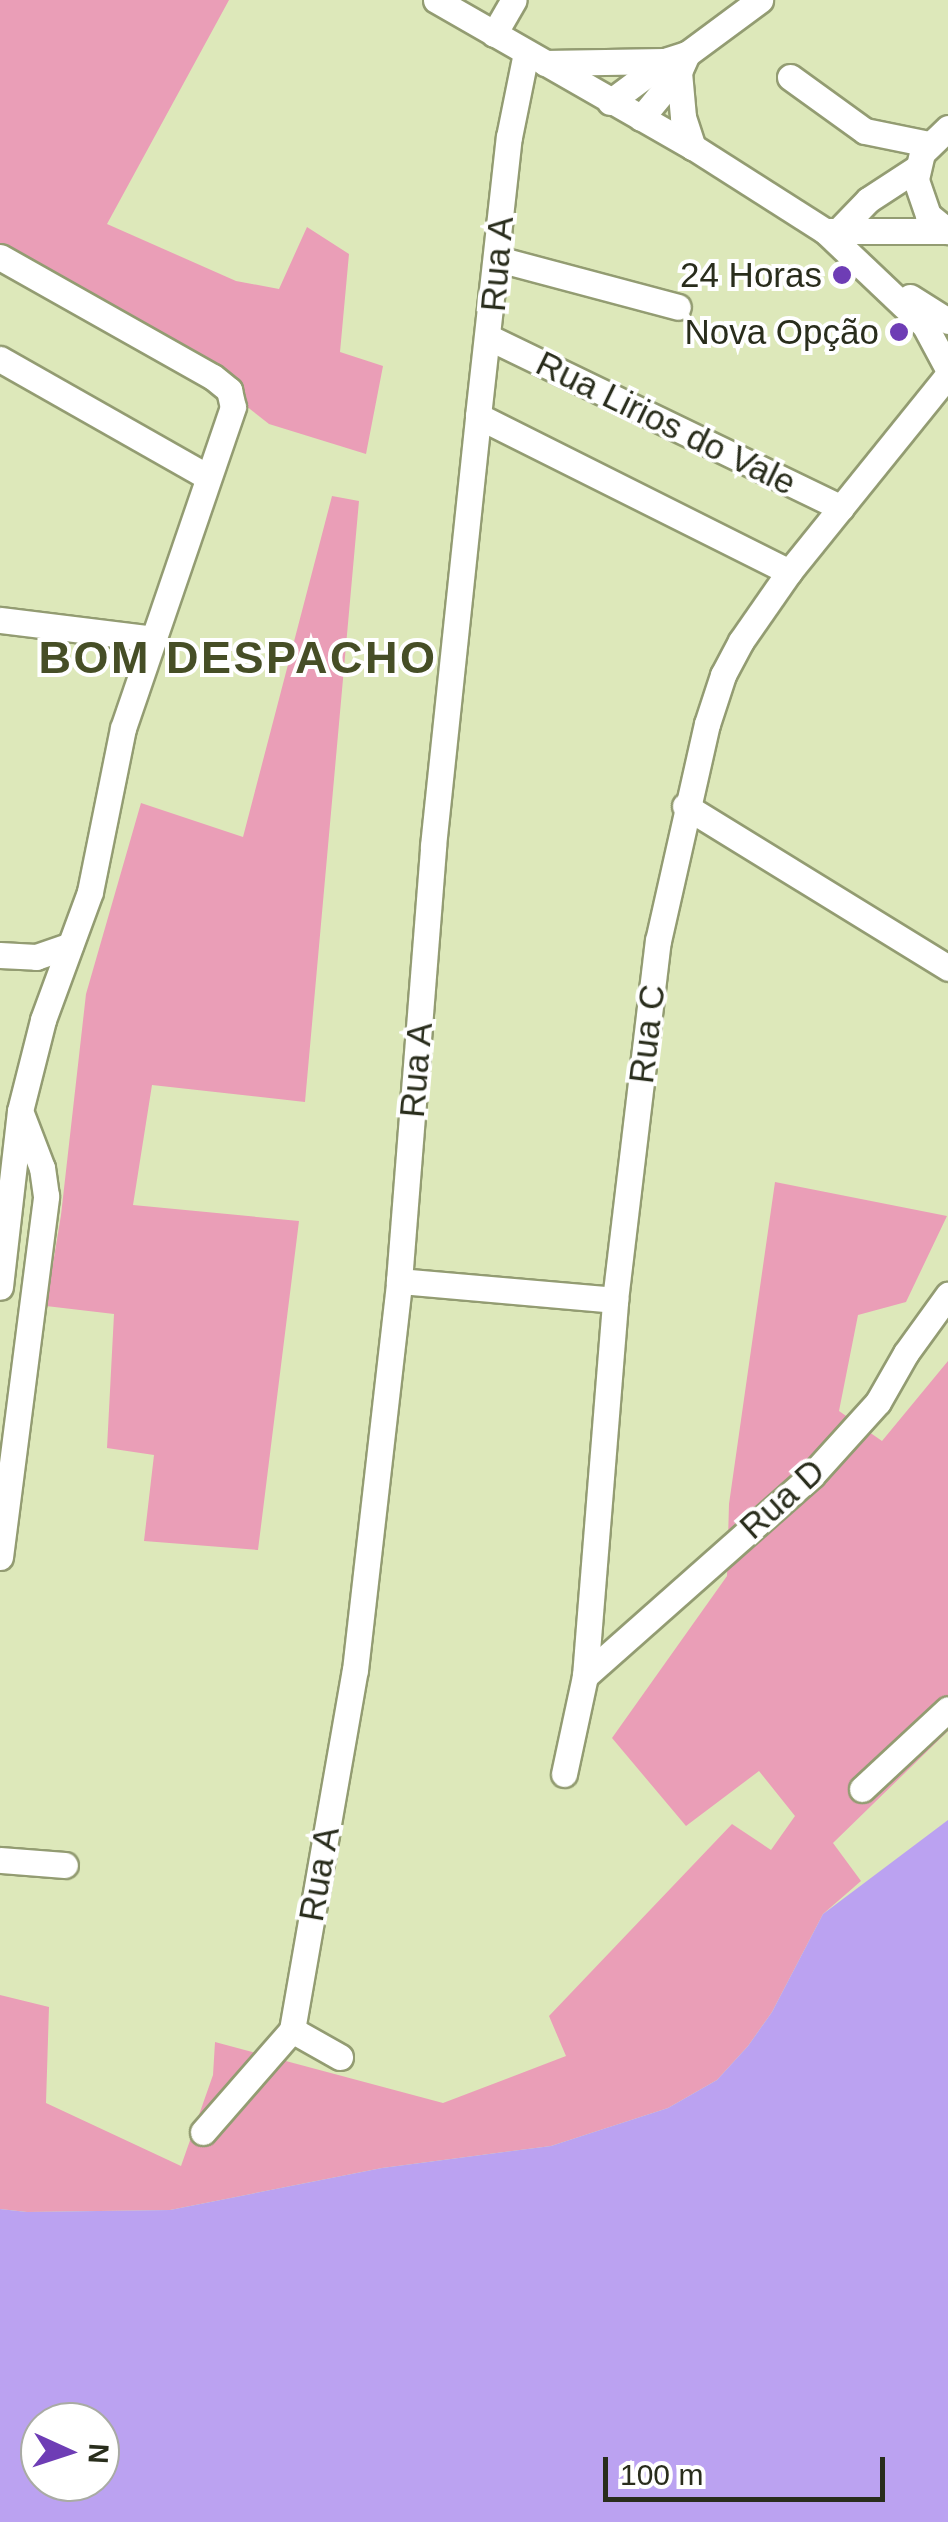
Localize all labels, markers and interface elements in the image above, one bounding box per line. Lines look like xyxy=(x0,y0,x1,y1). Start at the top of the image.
street label: Rua A xyxy=(472,214,522,314)
place label: 24 Horas xyxy=(680,254,822,296)
marker: 24 Horas xyxy=(831,264,853,286)
place label: Nova Opção xyxy=(684,311,879,353)
marker: Nova Opção xyxy=(888,321,910,343)
street label: Rua Lirios do Vale xyxy=(529,342,803,504)
district label: BOM DESPACHO xyxy=(38,631,438,685)
street label: Rua C xyxy=(620,982,674,1086)
street label: Rua A xyxy=(391,1020,441,1120)
street label: Rua D xyxy=(731,1450,833,1548)
street label: Rua A xyxy=(290,1822,348,1926)
north arrow xyxy=(20,2402,120,2502)
scale bar xyxy=(608,2437,890,2499)
text: N xyxy=(82,2443,114,2464)
text: 100 m xyxy=(620,2458,703,2491)

